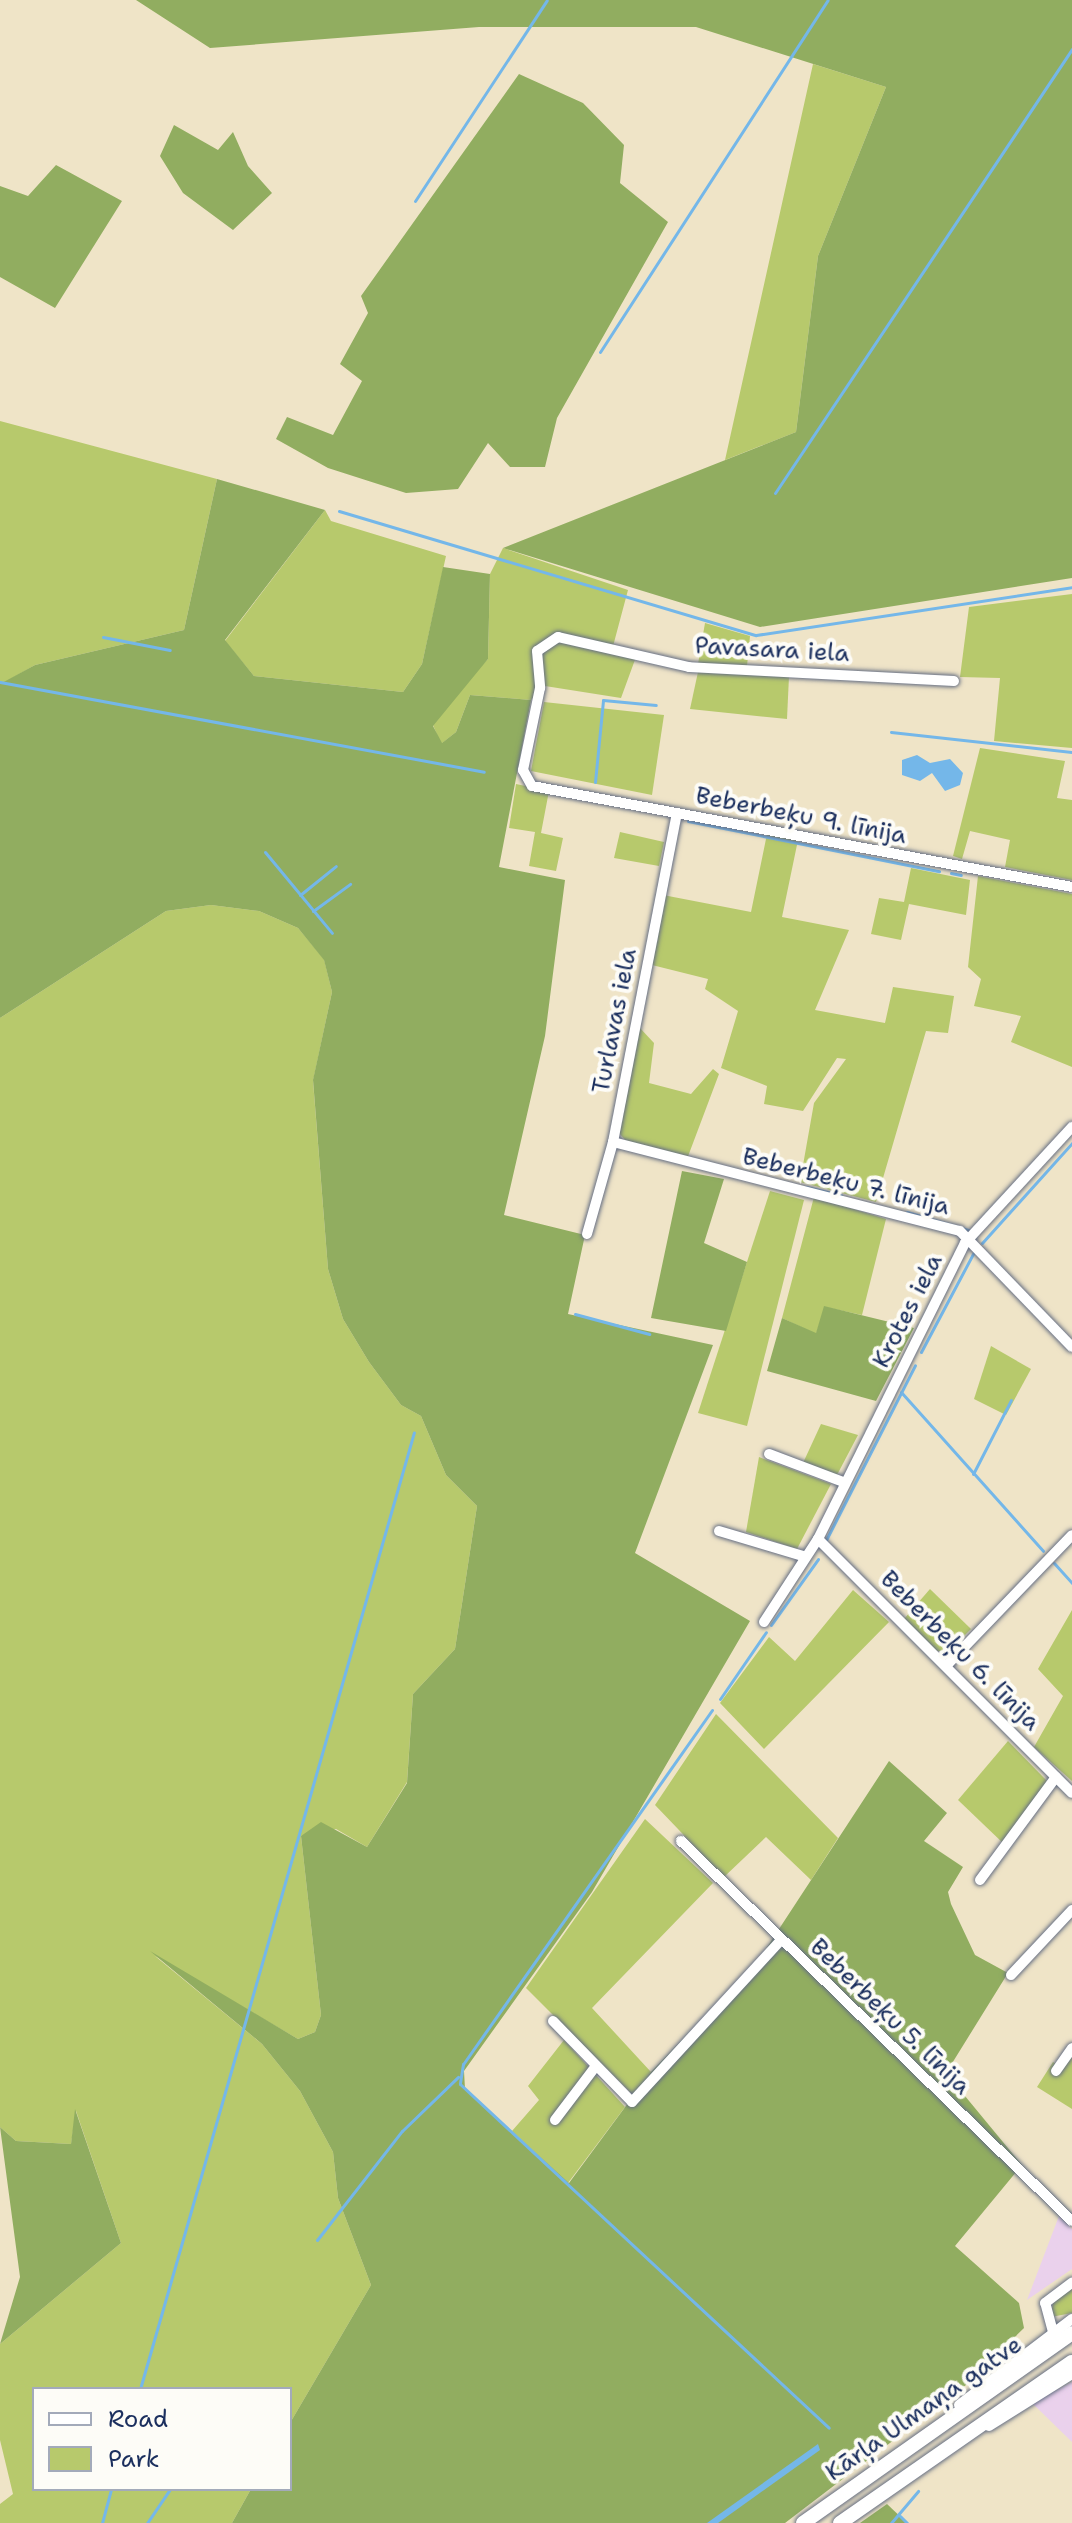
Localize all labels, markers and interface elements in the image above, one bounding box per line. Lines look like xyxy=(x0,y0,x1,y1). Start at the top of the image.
street label: Pavasara iela xyxy=(694,632,850,668)
street label: Beberbeķu 9. līnija xyxy=(693,781,909,851)
street label: Turlavas iela xyxy=(587,946,643,1096)
street label: Beberbeķu 7. līnija xyxy=(739,1142,953,1222)
street label: Krotes iela xyxy=(867,1249,949,1373)
street label: Beberbeķu 6. līnija xyxy=(874,1565,1046,1737)
street label: Beberbeķu 5. līnija xyxy=(804,1933,976,2101)
street label: Kārļa Ulmaņa gatve xyxy=(820,2330,1028,2488)
legend xyxy=(32,2387,292,2491)
text: Road xyxy=(108,2403,168,2435)
text: Park xyxy=(108,2443,160,2475)

